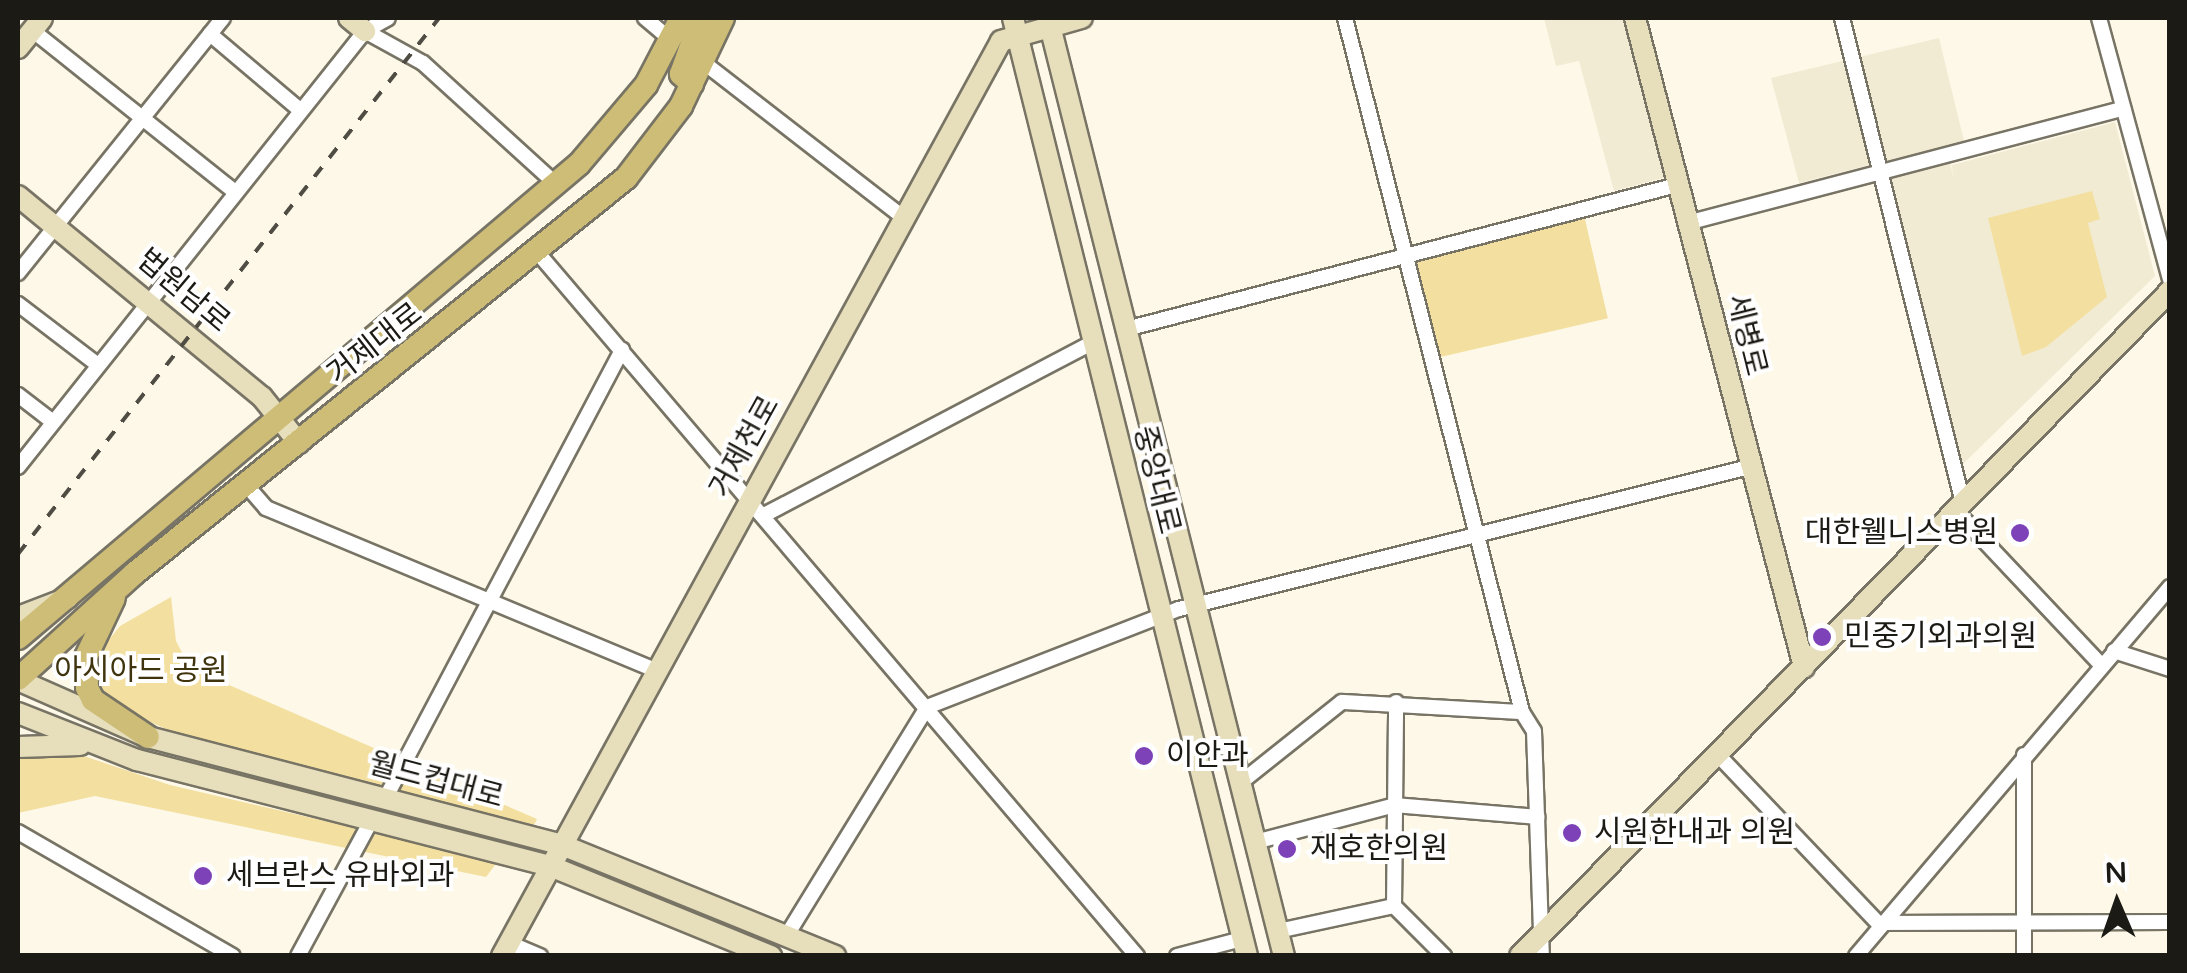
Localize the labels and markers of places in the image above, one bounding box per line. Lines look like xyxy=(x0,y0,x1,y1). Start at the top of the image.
place label: 대한웰니스병원 xyxy=(1805,515,1998,551)
marker: 대한웰니스병원 xyxy=(2007,520,2033,546)
place label: 민중기외과의원 xyxy=(1844,619,2037,655)
marker: 민중기외과의원 xyxy=(1809,624,1835,650)
place label: 이안과 xyxy=(1166,738,1249,774)
marker: 이안과 xyxy=(1131,743,1157,769)
place label: 시원한내과 의원 xyxy=(1594,815,1795,851)
marker: 시원한내과 의원 xyxy=(1559,820,1585,846)
place label: 재호한의원 xyxy=(1310,831,1448,867)
marker: 재호한의원 xyxy=(1274,836,1300,862)
place label: 세브란스 유바외과 xyxy=(226,858,455,894)
marker: 세브란스 유바외과 xyxy=(190,863,216,889)

